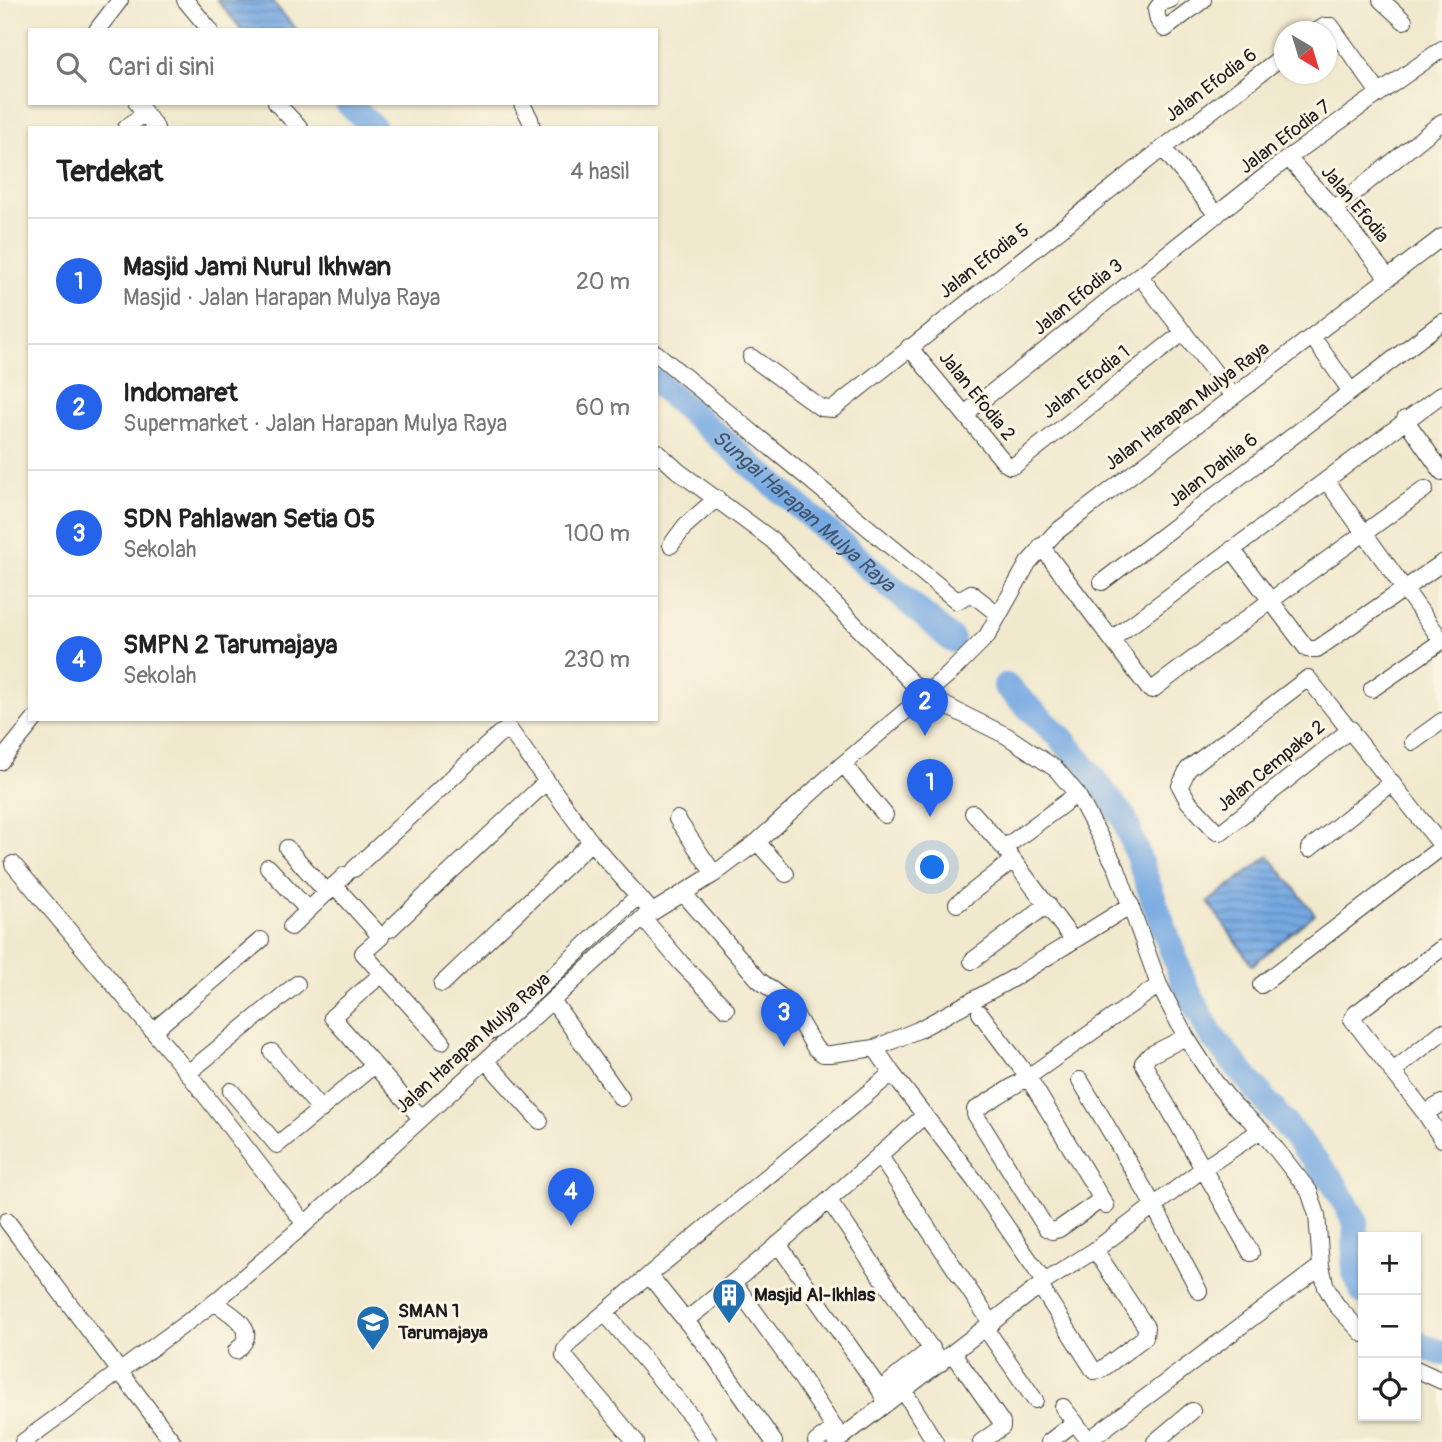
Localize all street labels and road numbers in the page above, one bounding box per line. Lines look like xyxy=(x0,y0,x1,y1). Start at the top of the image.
street label: Jalan Efodia 6 xyxy=(1160,43,1262,127)
street label: Jalan Efodia 7 xyxy=(1235,95,1335,179)
street label: Jalan Efodia xyxy=(1316,160,1394,248)
street label: Jalan Efodia 5 xyxy=(934,218,1034,304)
street label: Jalan Efodia 3 xyxy=(1028,254,1128,340)
street label: Jalan Harapan Mulya Raya xyxy=(1100,336,1274,476)
street label: Jalan Efodia 1 xyxy=(1037,340,1135,424)
street label: Jalan Efodia 2 xyxy=(934,346,1020,446)
street label: Jalan Dahlia 6 xyxy=(1163,428,1263,512)
street label: Jalan Cempaka 2 xyxy=(1212,715,1330,817)
street label: Jalan Harapan Mulya Raya xyxy=(391,967,555,1119)

